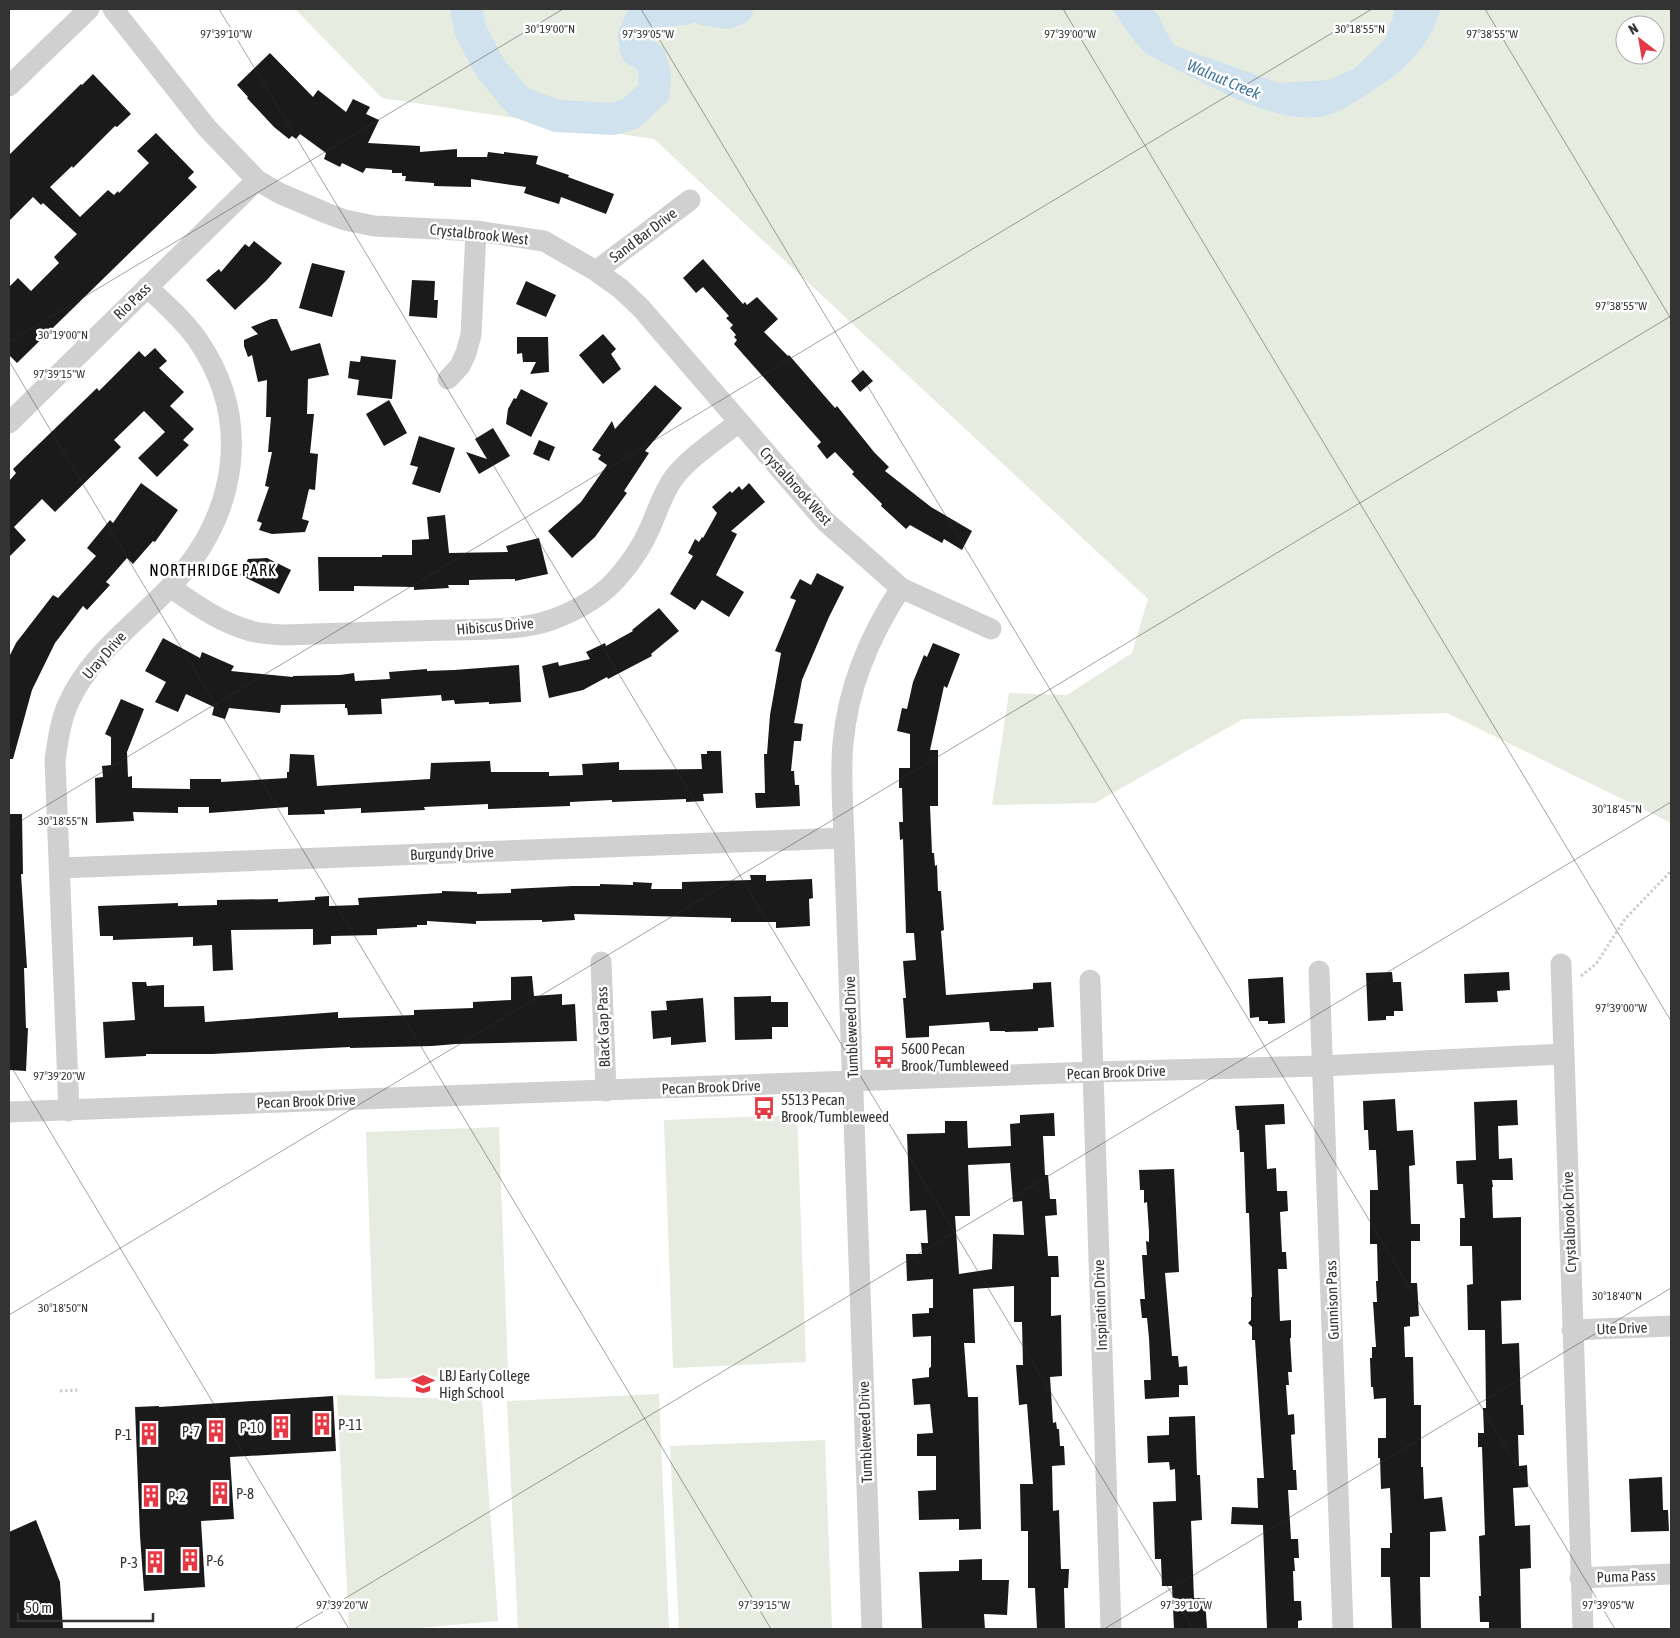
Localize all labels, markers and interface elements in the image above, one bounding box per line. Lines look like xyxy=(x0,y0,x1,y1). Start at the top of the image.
north arrow xyxy=(1615,15,1665,65)
text: N xyxy=(1626,20,1641,38)
text: 30°19'00"N xyxy=(525,22,575,36)
text: 30°18'55"N xyxy=(1335,22,1385,36)
text: 97°39'10"W xyxy=(200,27,252,41)
text: 97°39'05"W xyxy=(622,27,674,41)
text: 97°39'00"W xyxy=(1044,27,1096,41)
text: 97°38'55"W xyxy=(1466,27,1518,41)
water label: Walnut Creek xyxy=(1185,56,1264,103)
street label: Sand Bar Drive xyxy=(606,204,680,266)
street label: Crystalbrook West xyxy=(429,220,529,248)
street label: Rio Pass xyxy=(110,279,154,323)
text: 97°38'55"W xyxy=(1595,299,1647,313)
text: 30°19'00"N xyxy=(38,328,88,342)
text: 97°39'15"W xyxy=(33,367,85,381)
street label: Crystalbrook West xyxy=(757,444,835,528)
district label: NORTHRIDGE PARK xyxy=(149,561,277,579)
street label: Hibiscus Drive xyxy=(456,614,534,638)
street label: Uray Drive xyxy=(79,628,129,682)
text: 30°18'45"N xyxy=(1592,802,1642,816)
text: 30°18'55"N xyxy=(38,814,88,828)
street label: Burgundy Drive xyxy=(410,843,494,863)
street label: Tumbleweed Drive xyxy=(841,976,861,1078)
street label: Black Gap Pass xyxy=(593,986,613,1068)
text: 97°39'00"W xyxy=(1595,1001,1647,1015)
place label: 5600 Pecan Brook/Tumbleweed xyxy=(901,1040,1009,1074)
bus stop icon: 5600 Pecan Brook/Tumbleweed xyxy=(871,1044,897,1070)
street label: Pecan Brook Drive xyxy=(1066,1062,1166,1082)
text: 97°39'20"W xyxy=(33,1069,85,1083)
street label: Pecan Brook Drive xyxy=(661,1077,761,1097)
street label: Pecan Brook Drive xyxy=(256,1091,356,1111)
place label: 5513 Pecan Brook/Tumbleweed xyxy=(781,1091,889,1125)
bus stop icon: 5513 Pecan Brook/Tumbleweed xyxy=(751,1095,777,1121)
street label: Crystalbrook Drive xyxy=(1559,1171,1579,1273)
street label: Inspiration Drive xyxy=(1090,1259,1110,1351)
street label: Gunnison Pass xyxy=(1322,1260,1342,1340)
text: 30°18'40"N xyxy=(1592,1289,1642,1303)
text: 30°18'50"N xyxy=(38,1301,88,1315)
street label: Ute Drive xyxy=(1596,1319,1648,1337)
place label: LBJ Early College High School xyxy=(439,1367,530,1401)
school or university icon: LBJ Early College High School xyxy=(410,1371,436,1397)
street label: Tumbleweed Drive xyxy=(855,1381,875,1483)
building icon: P-11 xyxy=(309,1411,335,1437)
building icon: P-10 xyxy=(268,1414,294,1440)
place label: P-11 xyxy=(338,1416,362,1433)
building icon: P-7 xyxy=(203,1418,229,1444)
place label: P-10 xyxy=(240,1419,264,1436)
building icon: P-1 xyxy=(136,1421,162,1447)
place label: P-7 xyxy=(182,1423,200,1440)
place label: P-1 xyxy=(115,1426,132,1443)
building icon: P-8 xyxy=(207,1480,233,1506)
building icon: P-2 xyxy=(138,1483,164,1509)
place label: P-8 xyxy=(236,1485,254,1502)
place label: P-2 xyxy=(168,1488,186,1505)
building icon: P-6 xyxy=(177,1547,203,1573)
building icon: P-3 xyxy=(142,1549,168,1575)
place label: P-6 xyxy=(206,1552,224,1569)
place label: P-3 xyxy=(120,1554,138,1571)
street label: Puma Pass xyxy=(1596,1566,1656,1586)
scale bar xyxy=(18,1590,152,1622)
text: 97°39'20"W xyxy=(316,1598,368,1612)
text: 97°39'15"W xyxy=(738,1598,790,1612)
text: 97°39'10"W xyxy=(1160,1598,1212,1612)
text: 97°39'05"W xyxy=(1582,1598,1634,1612)
text: 50 m xyxy=(25,1599,52,1616)

